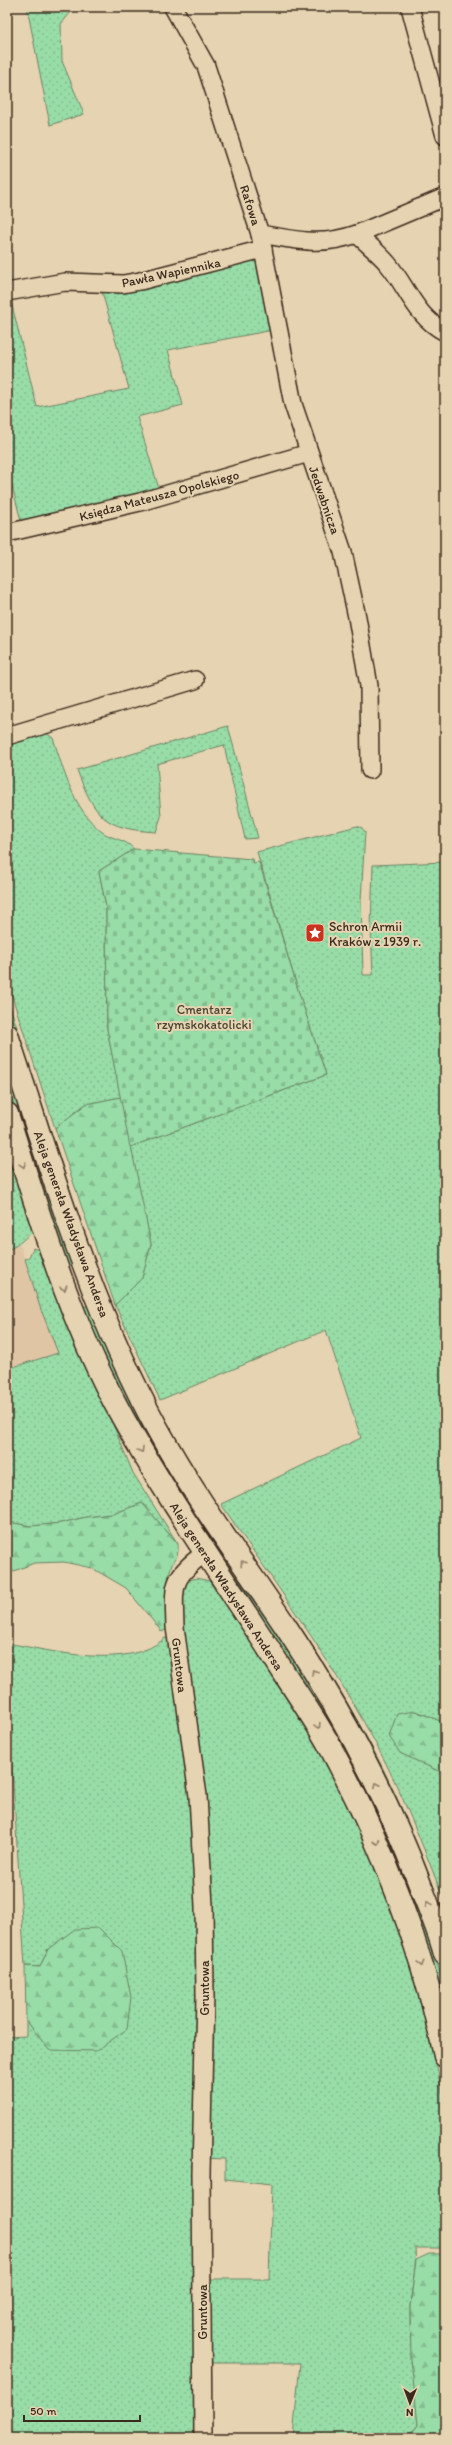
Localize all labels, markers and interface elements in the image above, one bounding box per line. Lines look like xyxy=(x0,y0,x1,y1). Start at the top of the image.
street label: Rafowa xyxy=(237,183,264,228)
street label: Pawła Wapiennika xyxy=(120,255,222,290)
street label: Jedwabnicza xyxy=(306,464,343,536)
street label: Księdza Mateusza Opolskiego xyxy=(78,467,241,524)
place label: Schron Armii Kraków z 1939 r. xyxy=(329,919,421,949)
place icon: Schron Armii Kraków z 1939 r. xyxy=(304,922,326,944)
park label: Cmentarz rzymskokatolicki xyxy=(157,1002,251,1032)
street label: Aleja generała Władysława Andersa xyxy=(31,1129,112,1320)
one-way arrow xyxy=(18,1161,27,1168)
one-way arrow xyxy=(60,1285,68,1292)
one-way arrow xyxy=(137,1446,144,1453)
street label: Aleja generała Władysława Andersa xyxy=(167,1500,287,1674)
one-way arrow xyxy=(240,1560,247,1567)
street label: Gruntowa xyxy=(169,1637,190,1694)
one-way arrow xyxy=(311,1669,318,1676)
one-way arrow xyxy=(313,1722,320,1729)
one-way arrow xyxy=(374,1782,382,1789)
one-way arrow xyxy=(372,1837,380,1845)
one-way arrow xyxy=(424,1901,432,1908)
street label: Gruntowa xyxy=(197,1960,212,2016)
one-way arrow xyxy=(416,1961,424,1968)
street label: Gruntowa xyxy=(195,2284,210,2340)
north arrow xyxy=(390,2383,430,2423)
scale bar xyxy=(24,2397,140,2423)
text: 50 m xyxy=(30,2404,56,2418)
text: N xyxy=(406,2406,414,2419)

